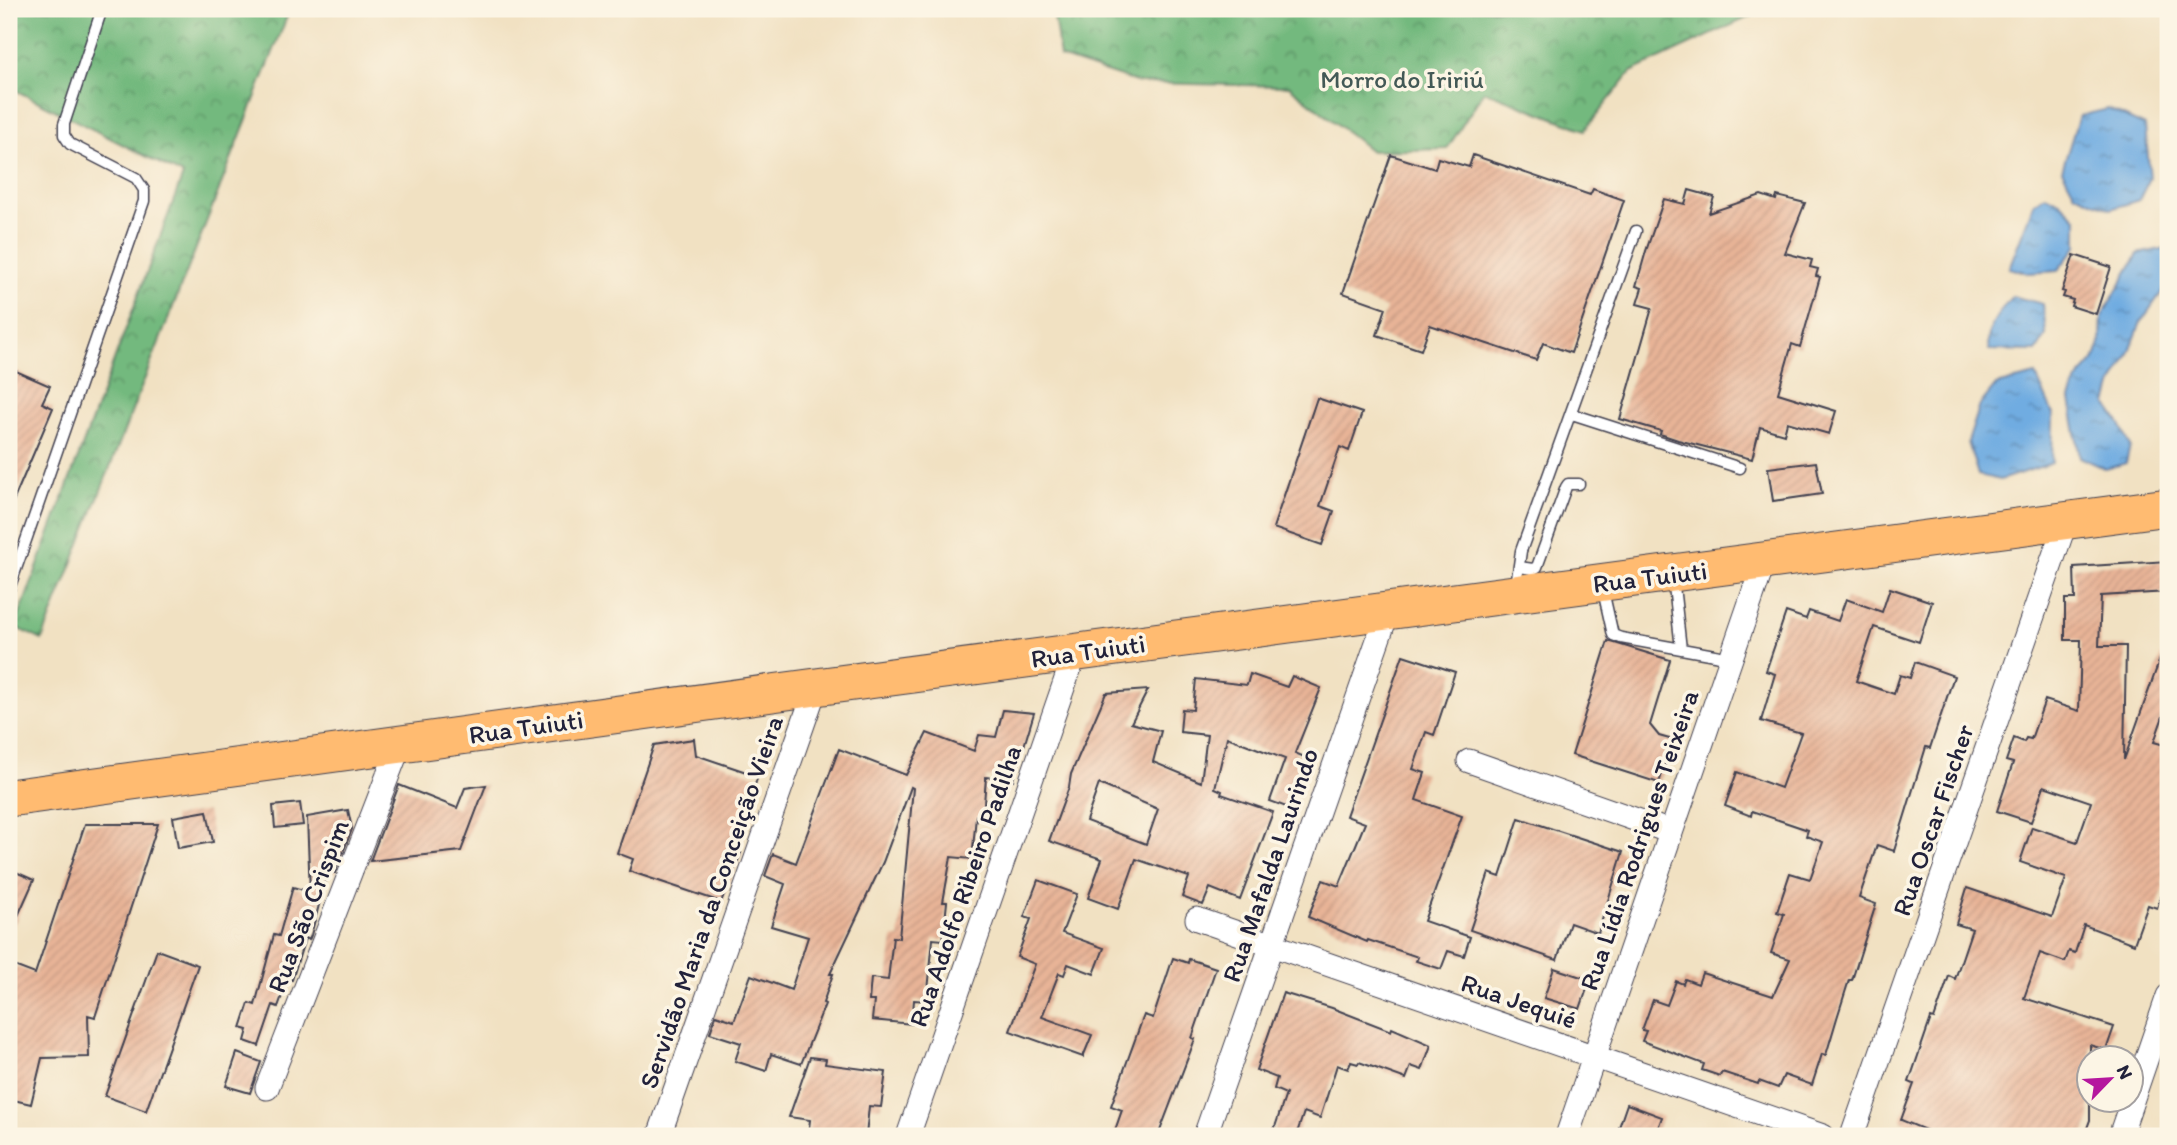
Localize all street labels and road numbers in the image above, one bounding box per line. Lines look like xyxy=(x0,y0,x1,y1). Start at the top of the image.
street label: Rua Tuiuti xyxy=(1591,554,1709,600)
street label: Rua Tuiuti xyxy=(1029,627,1147,675)
street label: Rua Lídia Rodrigues Teixeira xyxy=(1572,685,1706,995)
street label: Rua Tuiuti xyxy=(467,703,585,751)
street label: Servidão Maria da Conceição Vieira xyxy=(632,711,790,1093)
street label: Rua Oscar Fischer xyxy=(1885,719,1981,920)
street label: Rua Adolfo Ribeiro Padilha xyxy=(902,741,1028,1031)
street label: Rua Mafalda Laurindo xyxy=(1215,744,1325,986)
street label: Rua São Crispim xyxy=(260,814,356,997)
street label: Rua Jequié xyxy=(1457,966,1581,1036)

